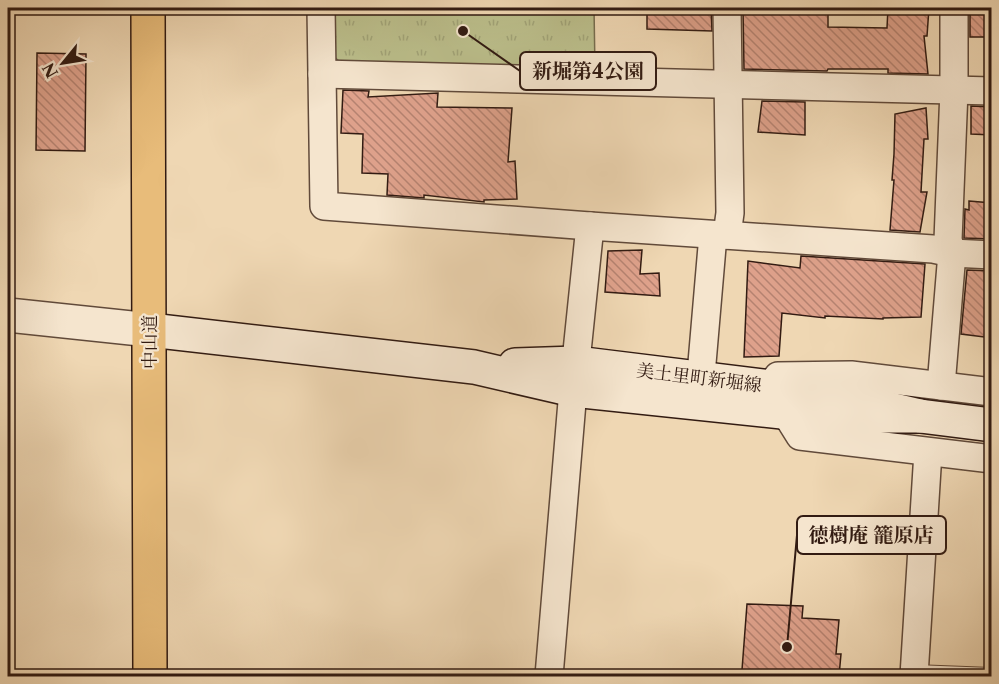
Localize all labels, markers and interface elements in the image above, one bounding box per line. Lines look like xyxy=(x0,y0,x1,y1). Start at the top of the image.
north arrow xyxy=(33,33,93,93)
callout: 新堀第4公園 xyxy=(520,52,656,90)
text: N xyxy=(38,59,62,82)
text: 新堀第4公園 xyxy=(532,59,644,83)
street label: 中山道 xyxy=(139,315,161,369)
street label: 美土里町新堀線 xyxy=(635,359,763,397)
callout: 徳樹庵 籠原店 xyxy=(797,516,946,554)
text: 徳樹庵 籠原店 xyxy=(808,523,934,547)

